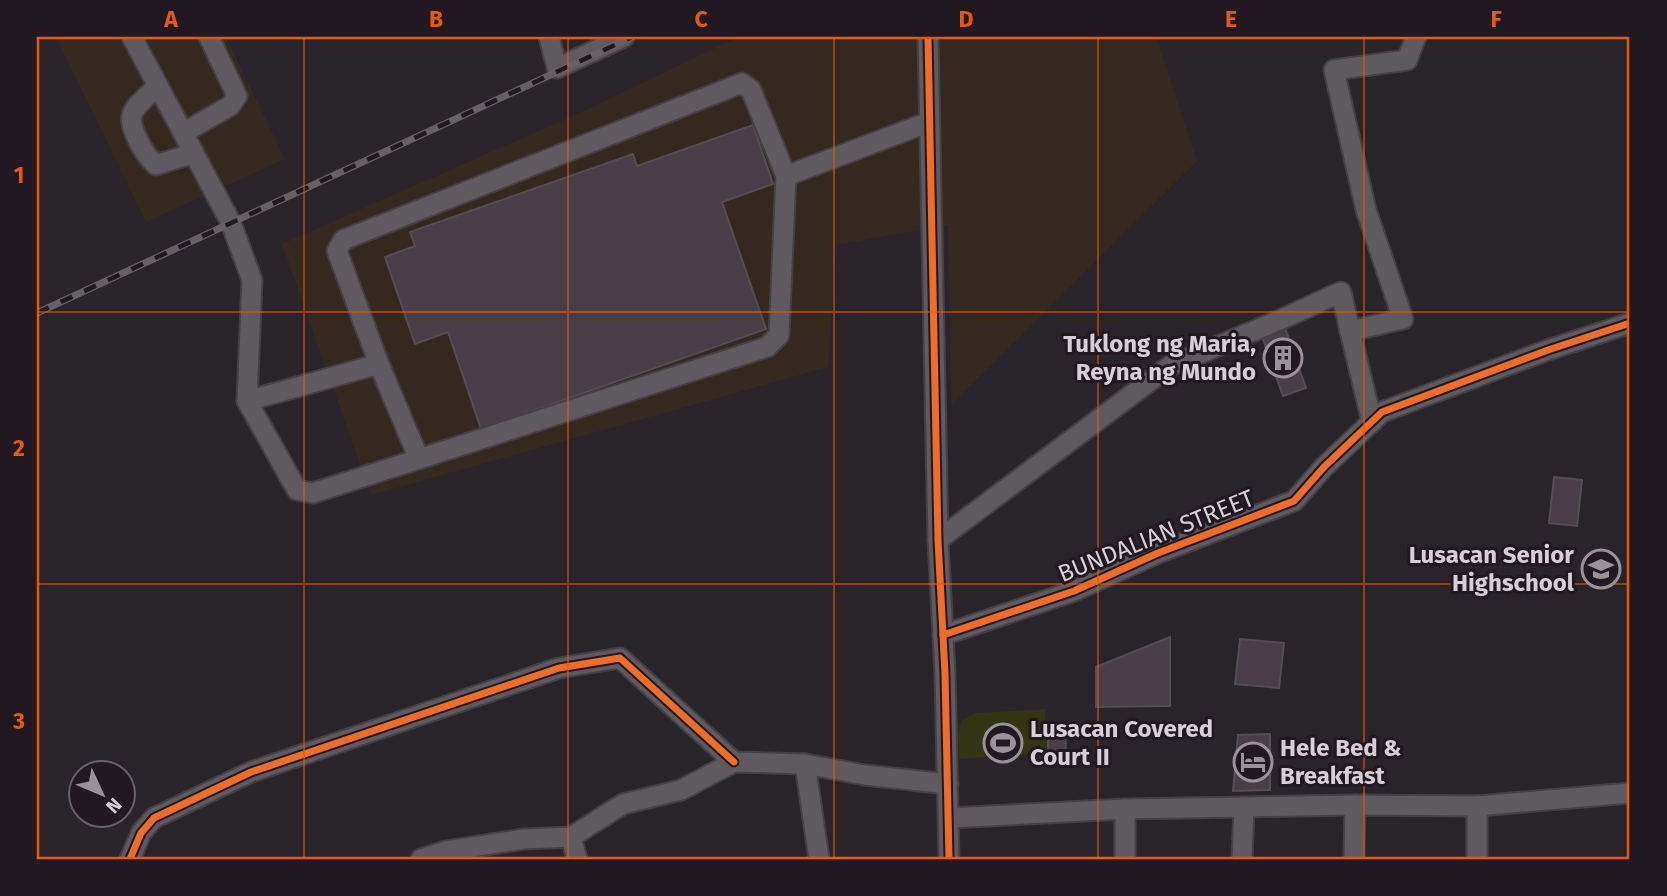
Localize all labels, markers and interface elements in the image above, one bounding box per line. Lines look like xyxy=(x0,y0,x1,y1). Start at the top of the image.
text: A xyxy=(163,5,178,33)
text: B xyxy=(429,5,443,33)
text: C xyxy=(694,5,708,33)
text: D xyxy=(959,5,974,33)
text: E xyxy=(1225,5,1237,33)
text: F xyxy=(1490,5,1502,33)
text: 1 xyxy=(14,161,24,189)
place label: Tuklong ng Maria, Reyna ng Mundo xyxy=(1063,330,1256,386)
building icon: Tuklong ng Maria, Reyna ng Mundo xyxy=(1262,337,1304,379)
text: 2 xyxy=(13,434,25,462)
street label: BUNDALIAN STREET xyxy=(1054,484,1259,588)
place label: Lusacan Senior Highschool xyxy=(1409,541,1575,597)
school or university icon: Lusacan Senior Highschool xyxy=(1580,548,1622,590)
text: 3 xyxy=(12,707,25,735)
place label: Lusacan Covered Court II xyxy=(1030,715,1213,771)
sports icon: Lusacan Covered Court II xyxy=(982,722,1024,764)
place label: Hele Bed & Breakfast xyxy=(1280,734,1402,790)
hotel icon: Hele Bed & Breakfast xyxy=(1232,741,1274,783)
north arrow xyxy=(66,760,136,830)
text: N xyxy=(101,793,127,818)

